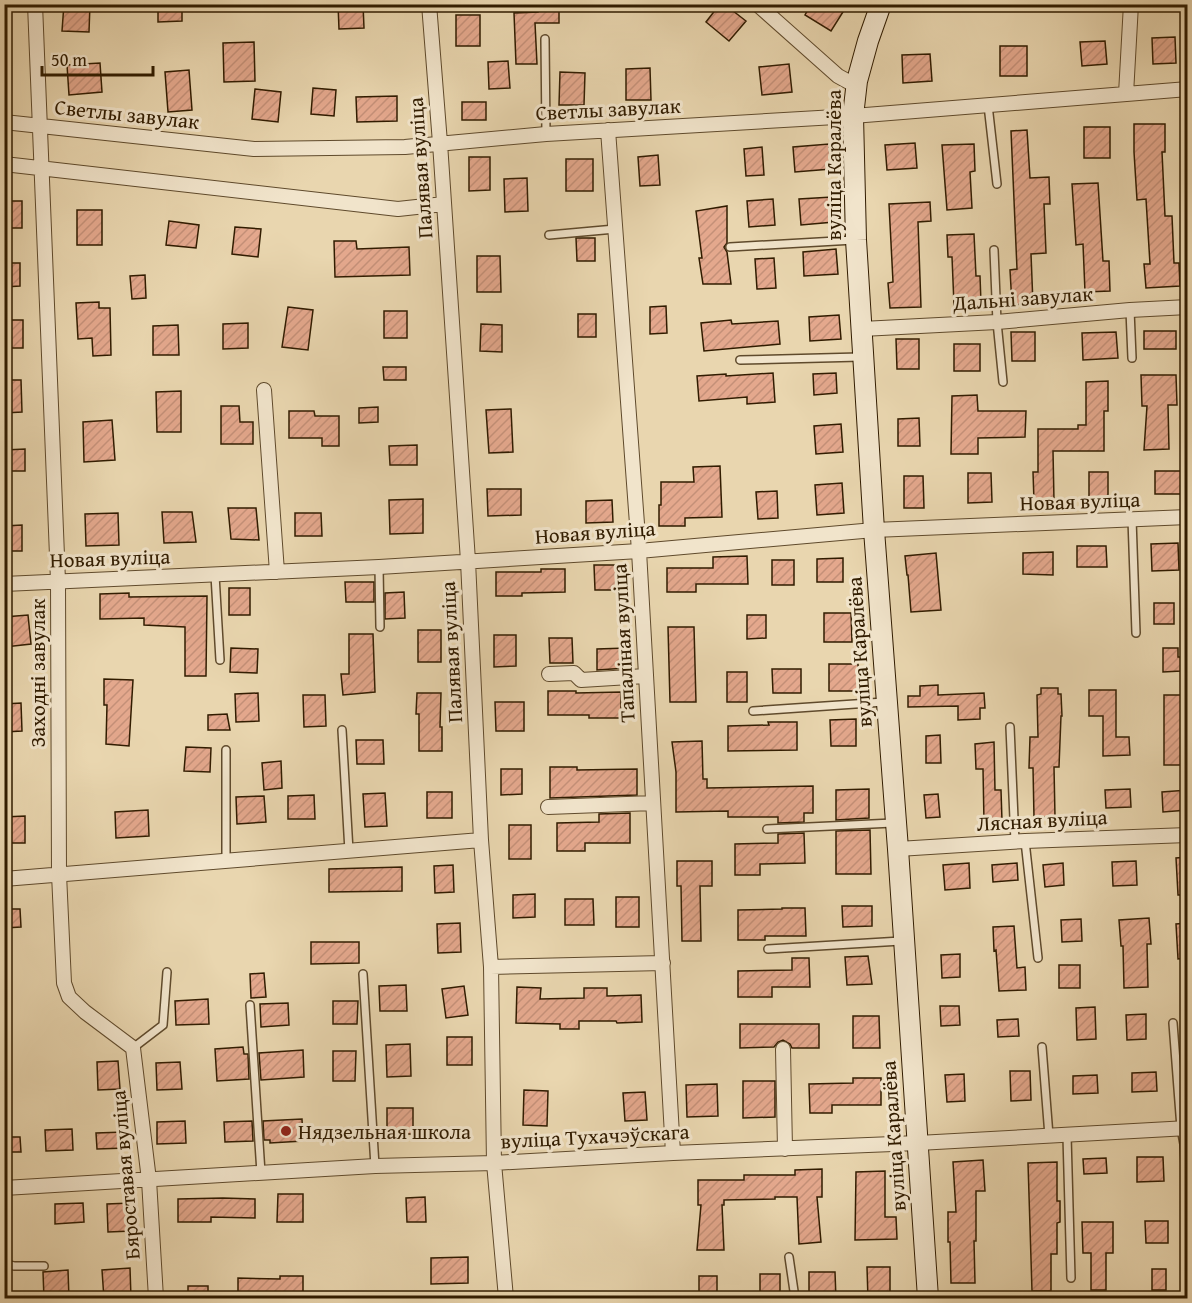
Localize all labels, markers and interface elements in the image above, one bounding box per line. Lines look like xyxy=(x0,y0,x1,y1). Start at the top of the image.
scale bar xyxy=(42,39,153,77)
text: 50 m xyxy=(51,46,87,73)
street label: Светлы завулак xyxy=(535,90,681,128)
street label: вуліца Каралёва xyxy=(818,90,849,240)
street label: Светлы завулак xyxy=(53,91,201,137)
street label: Палявая вуліца xyxy=(400,96,440,240)
street label: Дальні завулак xyxy=(951,278,1094,318)
street label: Новая вуліца xyxy=(1019,483,1141,519)
street label: Новая вуліца xyxy=(534,512,656,552)
street label: Новая вуліца xyxy=(49,540,171,576)
street label: Тапаліная вуліца xyxy=(603,563,643,723)
street label: вуліца Каралёва xyxy=(838,576,880,728)
street label: Палявая вуліца xyxy=(432,581,470,723)
street label: Заходні завулак xyxy=(22,599,53,747)
street label: Лясная вуліца xyxy=(976,801,1108,839)
street label: вуліца Каралёва xyxy=(872,1060,914,1212)
street label: Бяроставая вуліца xyxy=(102,1089,148,1261)
place label: Нядзельная школа xyxy=(298,1116,471,1147)
street label: вуліца Тухачэўскага xyxy=(500,1116,690,1156)
marker: Нядзельная школа xyxy=(279,1124,293,1138)

